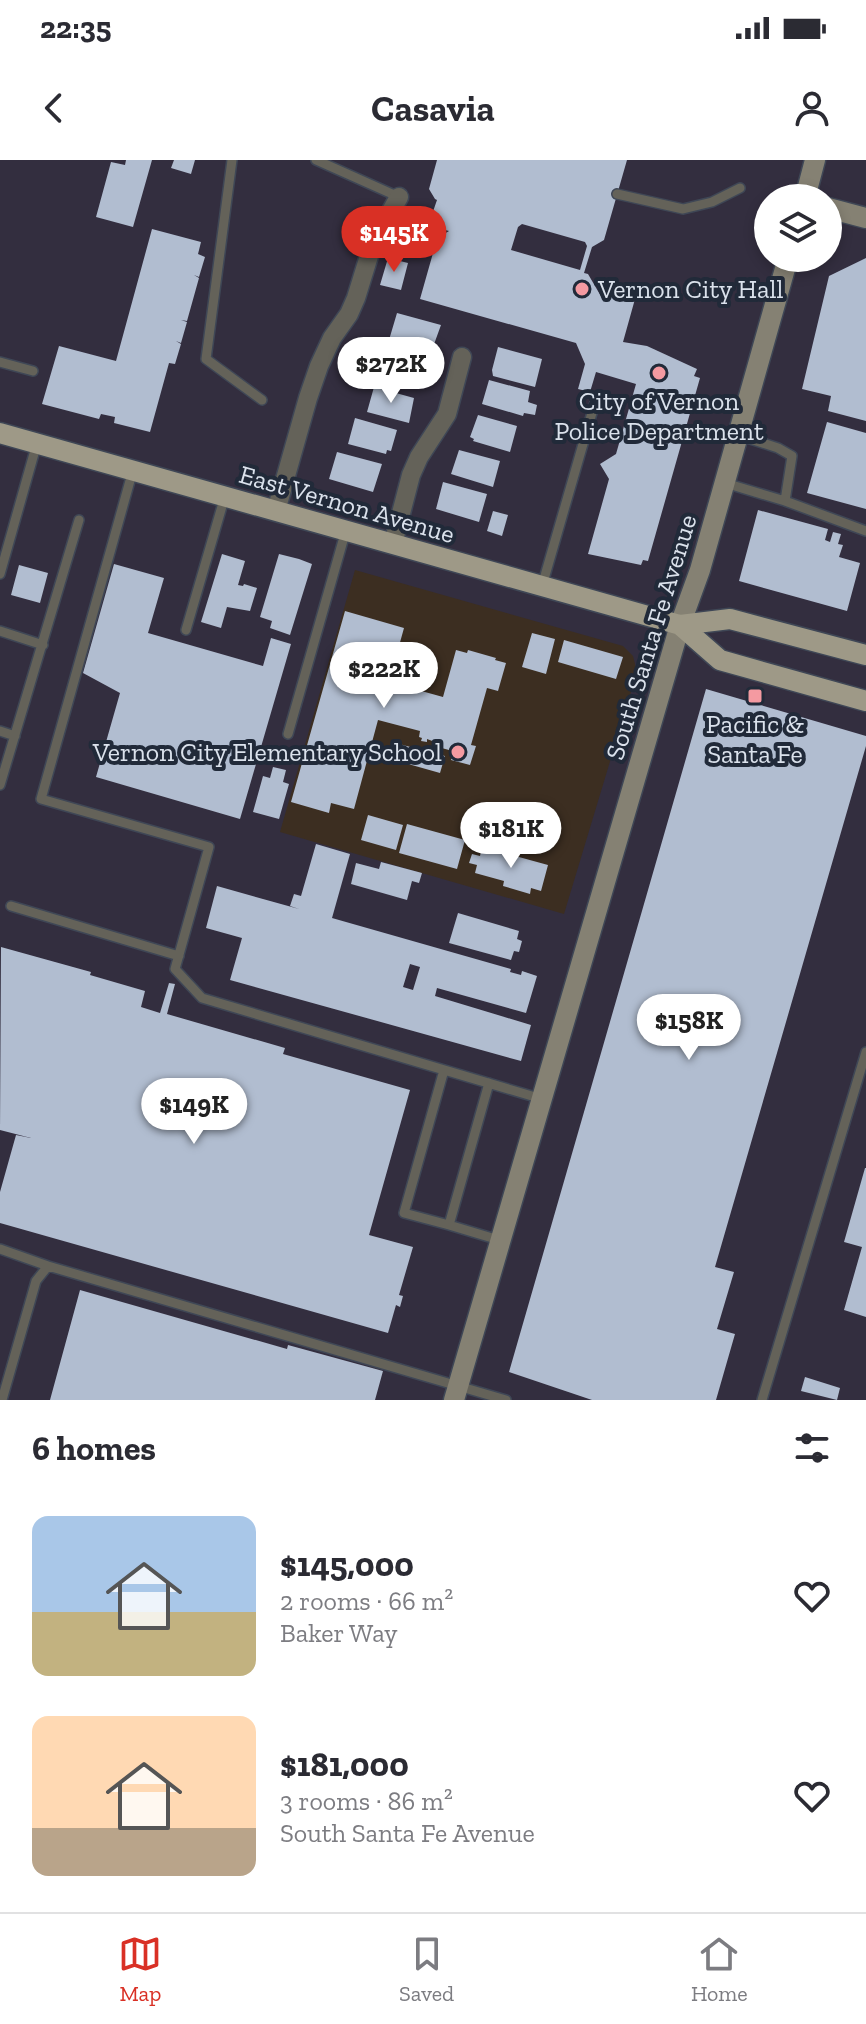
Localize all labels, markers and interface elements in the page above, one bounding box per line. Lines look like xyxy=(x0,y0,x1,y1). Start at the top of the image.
text: 22:35 xyxy=(40,10,111,46)
icon: back xyxy=(32,86,76,130)
icon: person xyxy=(790,86,834,130)
text: Casavia xyxy=(371,87,495,130)
map controls xyxy=(754,184,842,272)
button: layers xyxy=(754,184,842,272)
pin: $145K xyxy=(338,206,450,274)
text: $145K xyxy=(359,216,429,248)
place label: Vernon City Hall xyxy=(597,273,783,305)
marker: Vernon City Hall xyxy=(573,280,591,298)
pin: $272K xyxy=(335,337,447,405)
text: $272K xyxy=(355,347,427,379)
marker: City of Vernon Police Department xyxy=(650,364,668,382)
place label: City of Vernon Police Department xyxy=(554,385,764,447)
street label: East Vernon Avenue xyxy=(236,458,458,550)
street label: South Santa Fe Avenue xyxy=(598,511,704,763)
pin: $222K xyxy=(328,642,440,710)
text: $222K xyxy=(348,652,420,684)
marker: Pacific & Santa Fe xyxy=(746,687,764,705)
place label: Pacific & Santa Fe xyxy=(706,708,804,770)
place label: Vernon City Elementary School xyxy=(92,736,442,768)
marker: Vernon City Elementary School xyxy=(449,743,467,761)
pin: $181K xyxy=(455,802,567,870)
text: $181K xyxy=(478,812,544,844)
pin: $158K xyxy=(633,994,745,1062)
text: $158K xyxy=(655,1004,723,1036)
pin: $149K xyxy=(138,1078,250,1146)
text: $149K xyxy=(159,1088,229,1120)
icon: filters xyxy=(790,1426,834,1470)
text: 6 homes xyxy=(32,1428,156,1469)
text: $145,000 xyxy=(280,1544,414,1585)
icon: home xyxy=(96,1548,192,1644)
icon: heart xyxy=(790,1574,834,1618)
text: 2 rooms · 66 m² xyxy=(280,1585,453,1617)
text: Baker Way xyxy=(280,1617,398,1649)
text: $181,000 xyxy=(280,1744,409,1785)
icon: home xyxy=(96,1748,192,1844)
icon: heart xyxy=(790,1774,834,1818)
text: 3 rooms · 86 m² xyxy=(280,1785,453,1817)
text: South Santa Fe Avenue xyxy=(280,1817,535,1849)
tab: Map xyxy=(118,1932,162,2007)
tab: Saved xyxy=(399,1932,454,2007)
tab: Home xyxy=(691,1932,748,2007)

